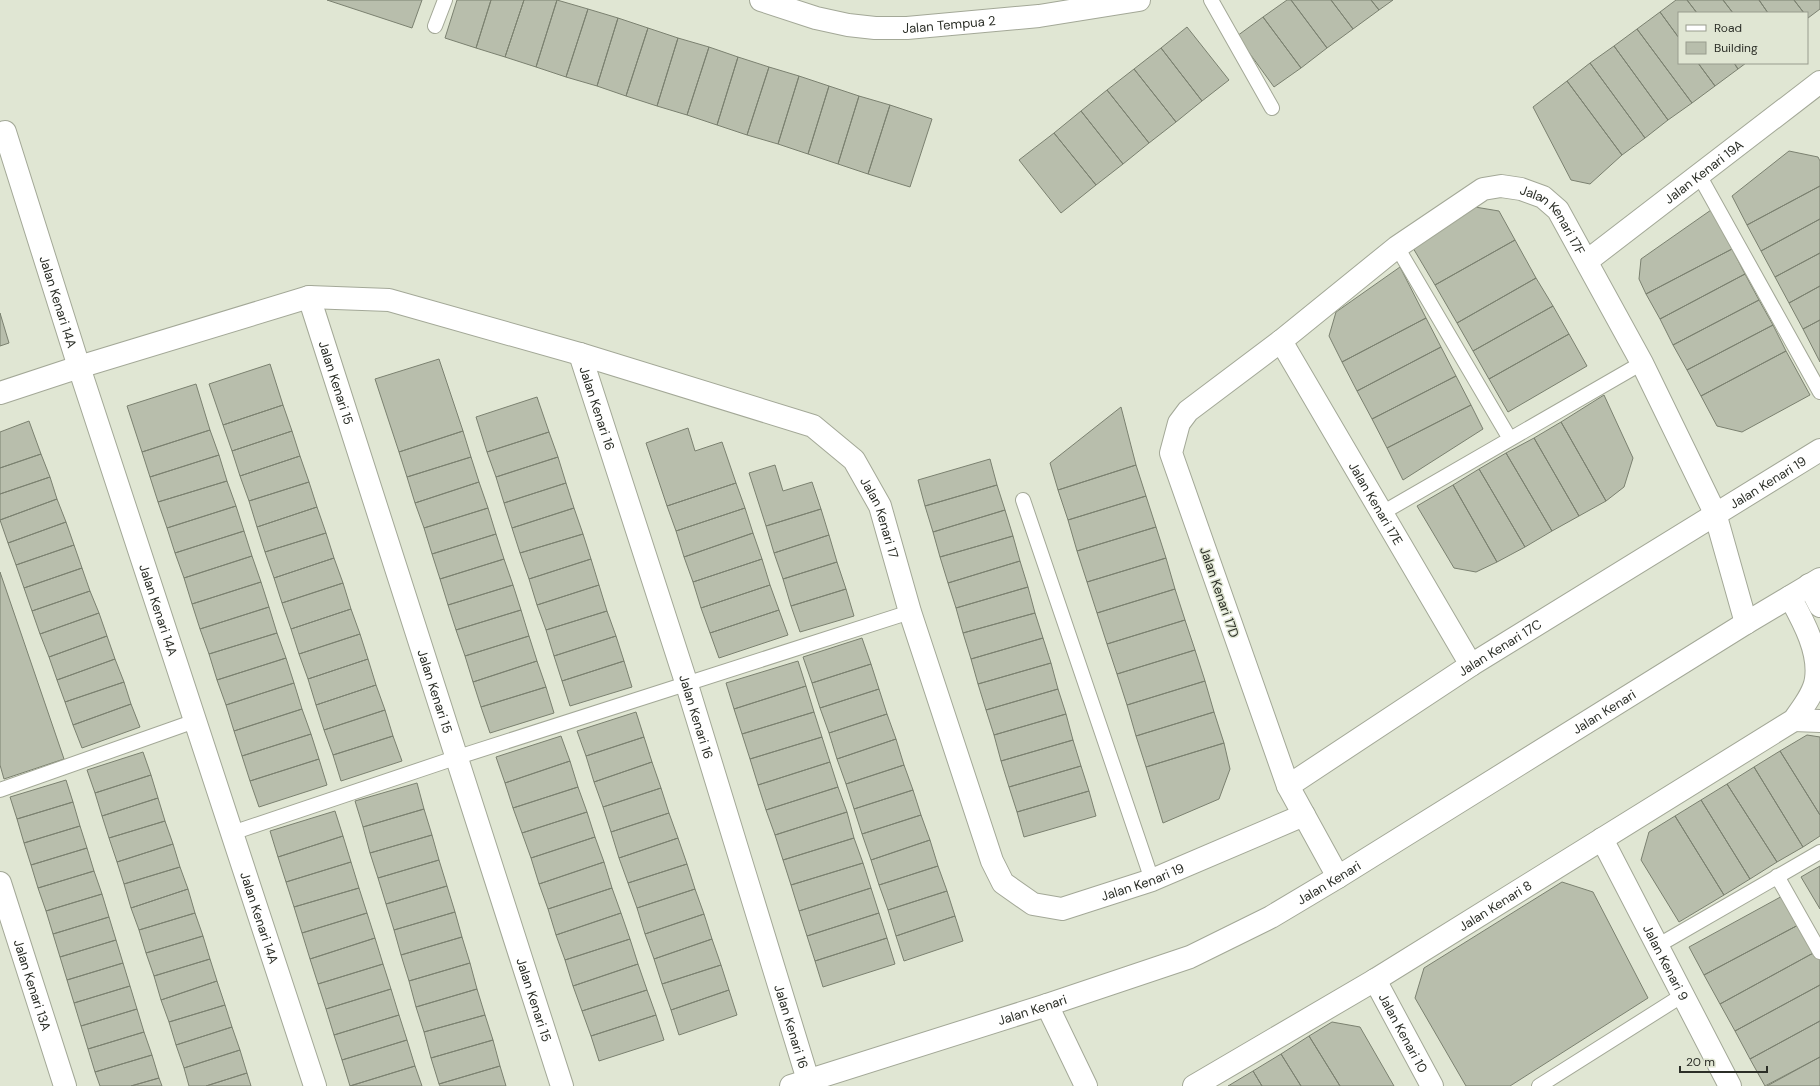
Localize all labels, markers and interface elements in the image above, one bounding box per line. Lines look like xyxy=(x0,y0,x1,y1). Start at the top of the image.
street label: Jalan Tempua 2 xyxy=(903,12,996,37)
legend xyxy=(1678,12,1808,64)
text: Road xyxy=(1714,20,1742,36)
text: Building xyxy=(1714,40,1758,56)
street label: Jalan Kenari 19A xyxy=(1661,136,1747,208)
street label: Jalan Kenari 17F xyxy=(1518,181,1589,258)
street label: Jalan Kenari 14A xyxy=(36,254,81,350)
street label: Jalan Kenari 15 xyxy=(315,339,357,427)
street label: Jalan Kenari 16 xyxy=(576,364,619,453)
street label: Jalan Kenari 19 xyxy=(1726,452,1810,513)
street label: Jalan Kenari 17E xyxy=(1345,459,1407,548)
street label: Jalan Kenari 17 xyxy=(856,474,902,560)
street label: Jalan Kenari 17D xyxy=(1196,545,1243,640)
street label: Jalan Kenari 14A xyxy=(135,562,181,658)
street label: Jalan Kenari 17C xyxy=(1455,616,1545,680)
street label: Jalan Kenari 15 xyxy=(414,647,456,735)
street label: Jalan Kenari 16 xyxy=(675,673,717,761)
street label: Jalan Kenari xyxy=(1569,686,1639,738)
street label: Jalan Kenari xyxy=(1294,857,1364,909)
street label: Jalan Kenari 19 xyxy=(1099,859,1187,905)
street label: Jalan Kenari 14A xyxy=(236,870,282,966)
street label: Jalan Kenari 8 xyxy=(1456,877,1535,935)
street label: Jalan Kenari 9 xyxy=(1639,922,1692,1003)
street label: Jalan Kenari 13A xyxy=(10,937,55,1033)
street label: Jalan Kenari 15 xyxy=(512,956,555,1044)
street label: Jalan Kenari 16 xyxy=(770,982,812,1071)
street label: Jalan Kenari 10 xyxy=(1375,990,1431,1076)
street label: Jalan Kenari xyxy=(996,991,1069,1029)
scale bar xyxy=(1680,1048,1767,1074)
text: 20 m xyxy=(1686,1054,1715,1070)

